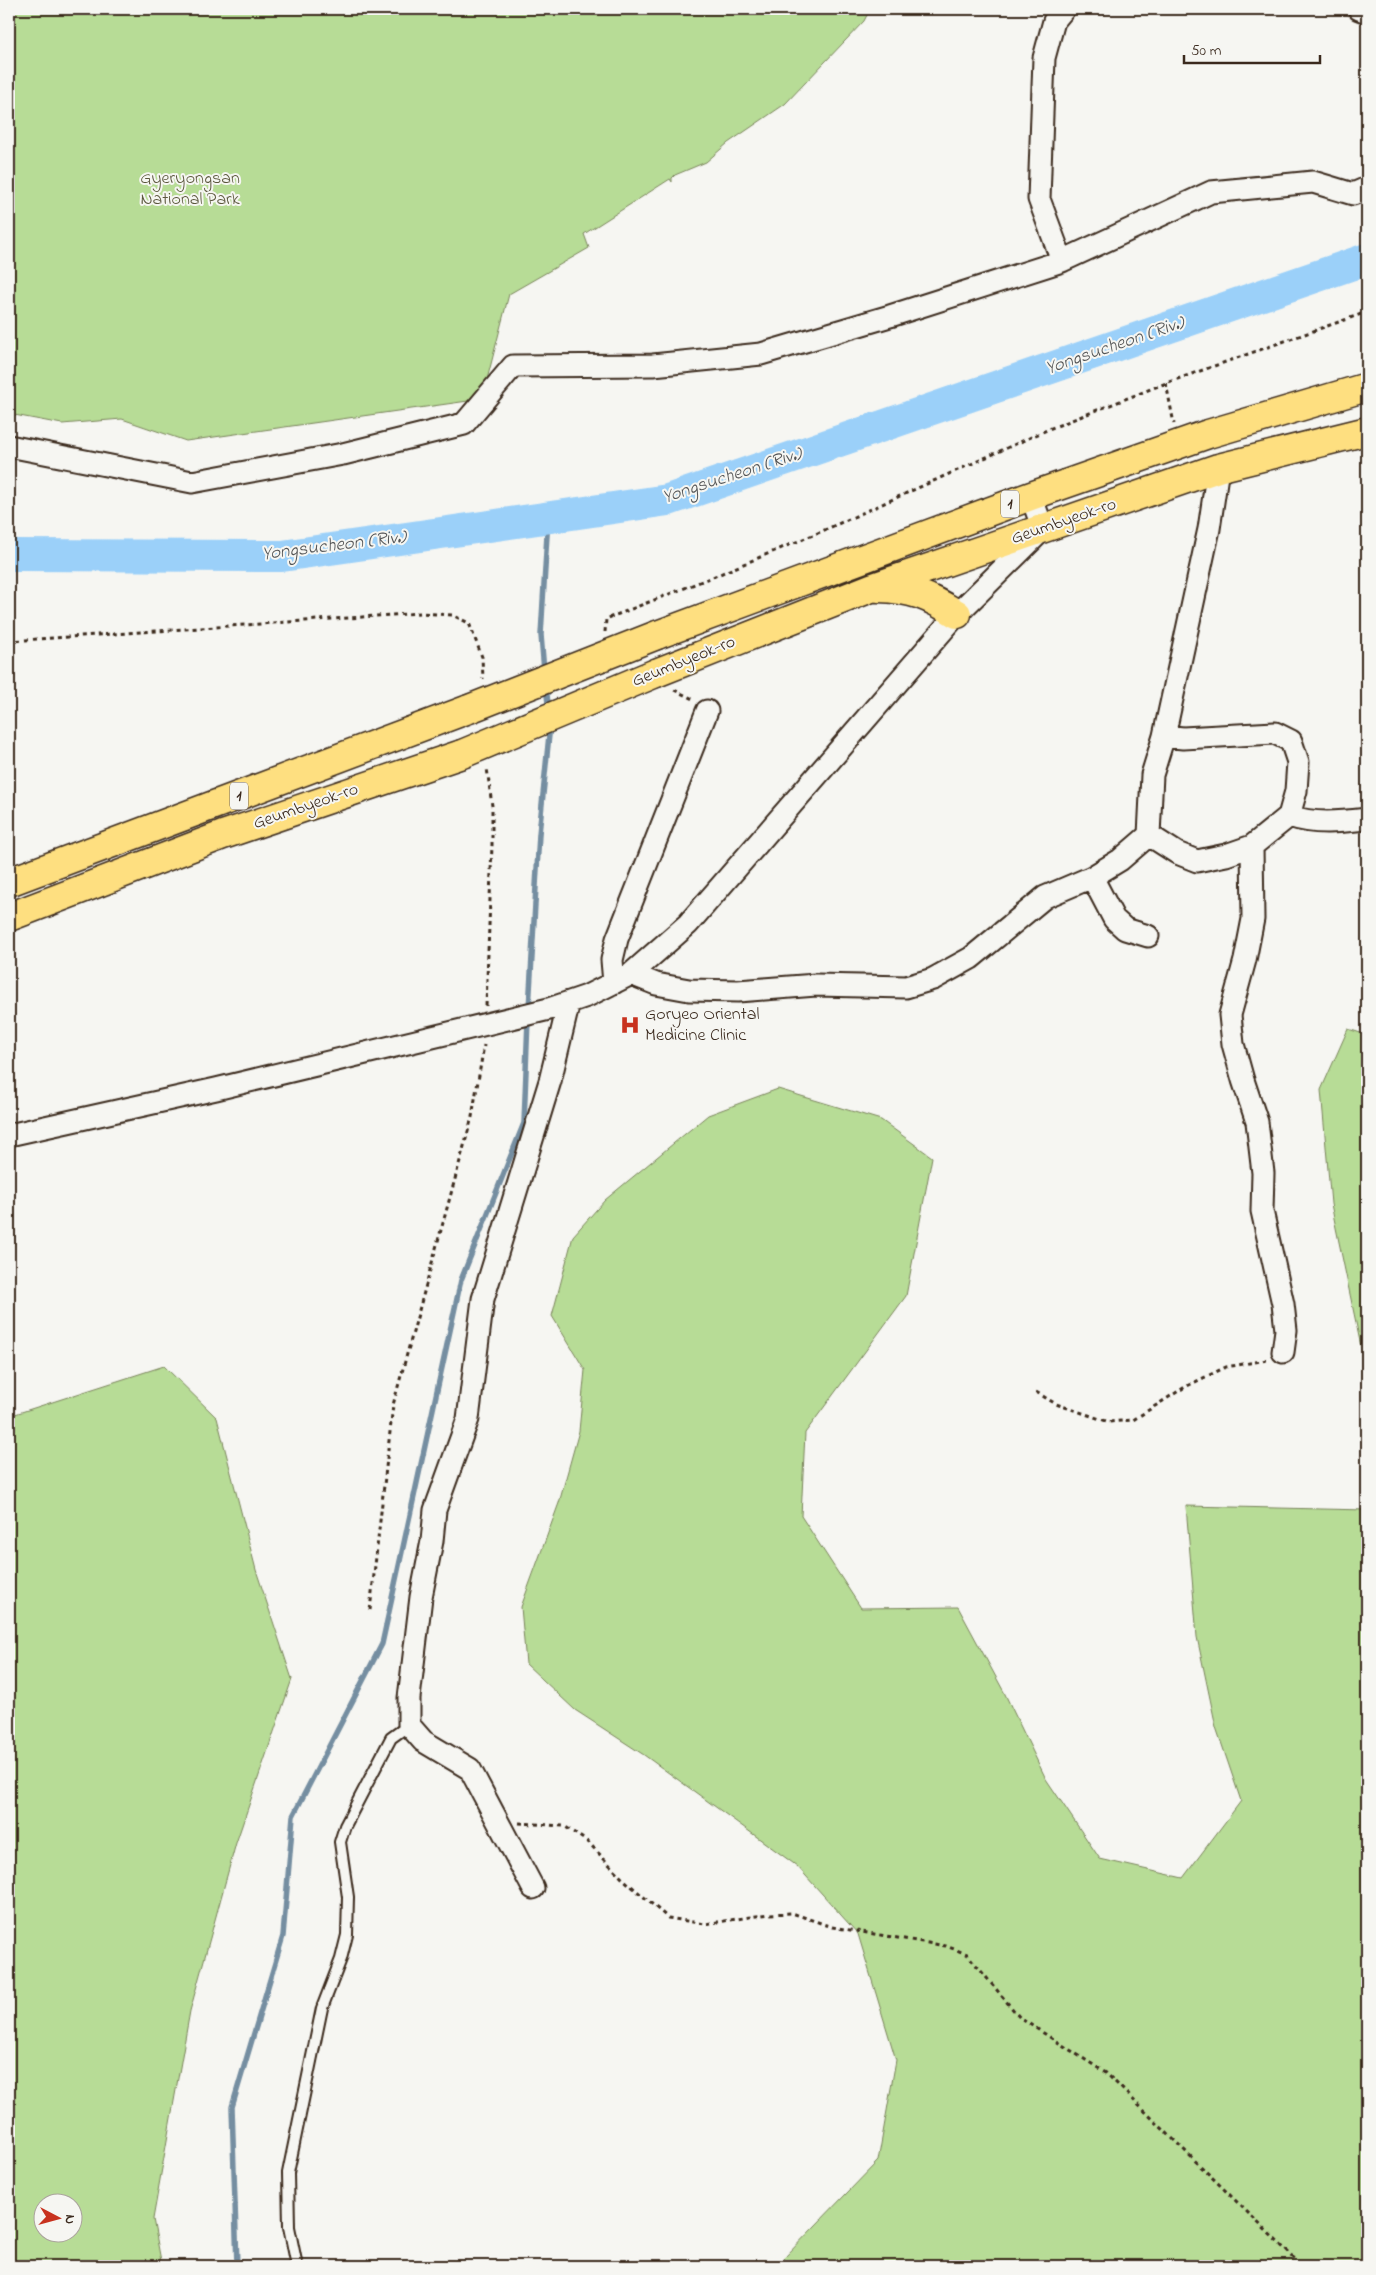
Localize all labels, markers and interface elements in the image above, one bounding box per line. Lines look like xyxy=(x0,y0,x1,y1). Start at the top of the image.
scale bar xyxy=(1184,32,1320,64)
text: 50 m xyxy=(1191,40,1222,62)
park label: Gyeryongsan National Park xyxy=(140,166,240,213)
water label: Yongsucheon (Riv.) xyxy=(1042,309,1191,383)
water label: Yongsucheon (Riv.) xyxy=(659,440,808,512)
road number: 1 xyxy=(1001,490,1019,518)
street label: Geumbyeok-ro xyxy=(1008,492,1120,552)
water label: Yongsucheon (Riv.) xyxy=(260,523,410,569)
street label: Geumbyeok-ro xyxy=(628,629,740,695)
street label: Geumbyeok-ro xyxy=(250,777,362,837)
road number: 1 xyxy=(230,782,248,809)
place label: Goryeo Oriental Medicine Clinic xyxy=(645,1002,760,1049)
hospital icon: Goryeo Oriental Medicine Clinic xyxy=(619,1014,641,1036)
north arrow xyxy=(32,2192,82,2242)
text: N xyxy=(59,2213,80,2225)

